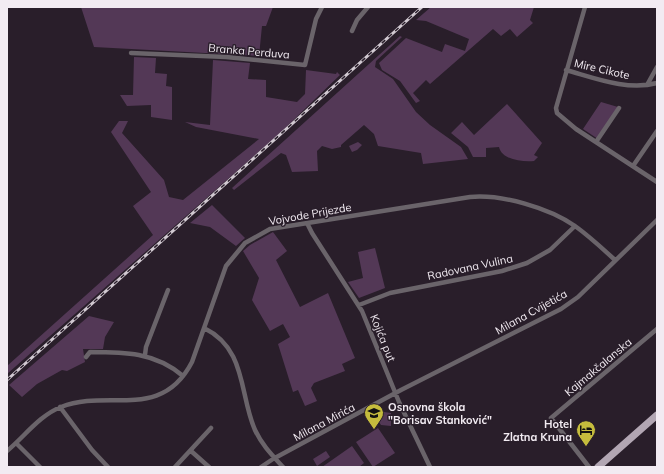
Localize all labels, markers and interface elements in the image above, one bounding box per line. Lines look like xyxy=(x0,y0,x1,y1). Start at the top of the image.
street label: Branka Perduva xyxy=(208,40,290,62)
street label: Mire Cikote xyxy=(573,56,631,82)
street label: Vojvode Prijezde xyxy=(267,200,353,228)
street label: Radovana Vulina xyxy=(426,251,514,283)
street label: Milana Cvijetića xyxy=(493,286,569,338)
street label: Kojića put xyxy=(367,312,399,364)
street label: Kajmakčalanska xyxy=(562,335,634,399)
street label: Milana Mirića xyxy=(291,400,357,444)
place label: Osnovna škola "Borisav Stanković" xyxy=(388,400,492,427)
school or university icon: Osnovna škola "Borisav Stanković" xyxy=(363,402,385,430)
place label: Hotel Zlatna Kruna xyxy=(503,417,572,444)
hotel icon: Hotel Zlatna Kruna xyxy=(575,419,597,447)

